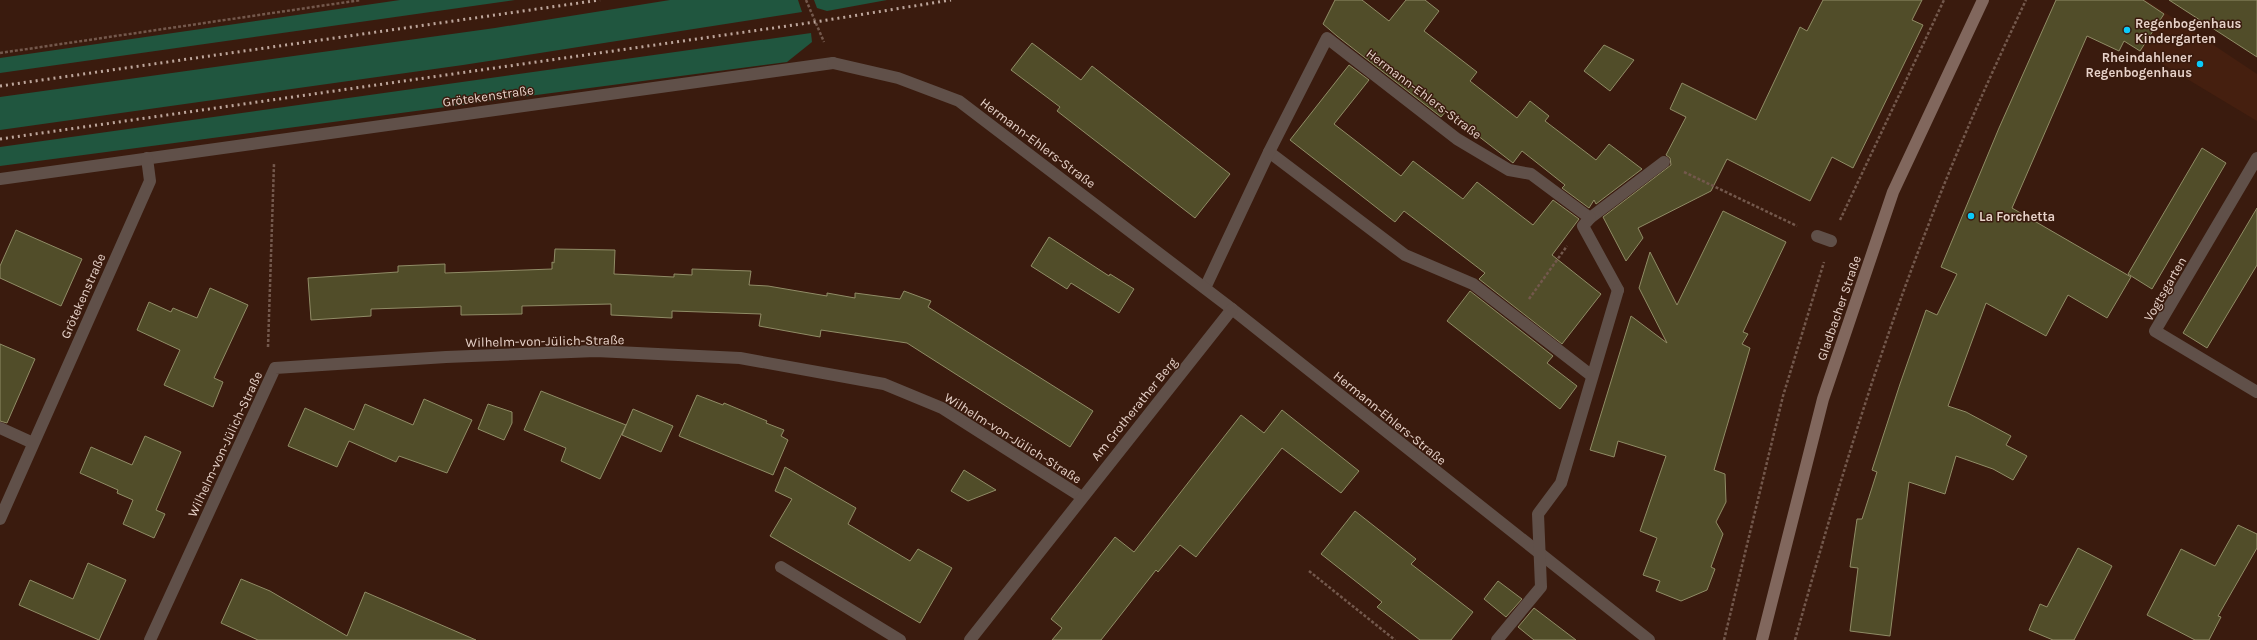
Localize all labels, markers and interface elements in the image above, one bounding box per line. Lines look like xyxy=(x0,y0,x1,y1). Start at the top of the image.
place label: Regenbogenhaus Kindergarten xyxy=(2135,16,2242,46)
marker: Regenbogenhaus Kindergarten xyxy=(2122,25,2132,35)
street label: Hermann-Ehlers-Straße xyxy=(1363,46,1485,142)
place label: Rheindahlener Regenbogenhaus xyxy=(2086,50,2193,80)
marker: Rheindahlener Regenbogenhaus xyxy=(2195,59,2205,69)
street label: Grötekenstraße xyxy=(441,82,535,110)
street label: Hermann-Ehlers-Straße xyxy=(977,95,1099,191)
place label: La Forchetta xyxy=(1979,209,2055,224)
marker: La Forchetta xyxy=(1966,211,1976,221)
street label: Grötekenstraße xyxy=(57,251,109,341)
street label: Gladbacher Straße xyxy=(1814,253,1864,362)
street label: Vogtsgarten xyxy=(2141,254,2189,324)
street label: Wilhelm-von-Jülich-Straße xyxy=(465,332,625,350)
street label: Am Grotherather Berg xyxy=(1088,354,1180,463)
street label: Hermann-Ehlers-Straße xyxy=(1331,368,1450,468)
street label: Wilhelm-von-Jülich-Straße xyxy=(185,369,266,519)
street label: Wilhelm-von-Jülich-Straße xyxy=(942,390,1085,487)

